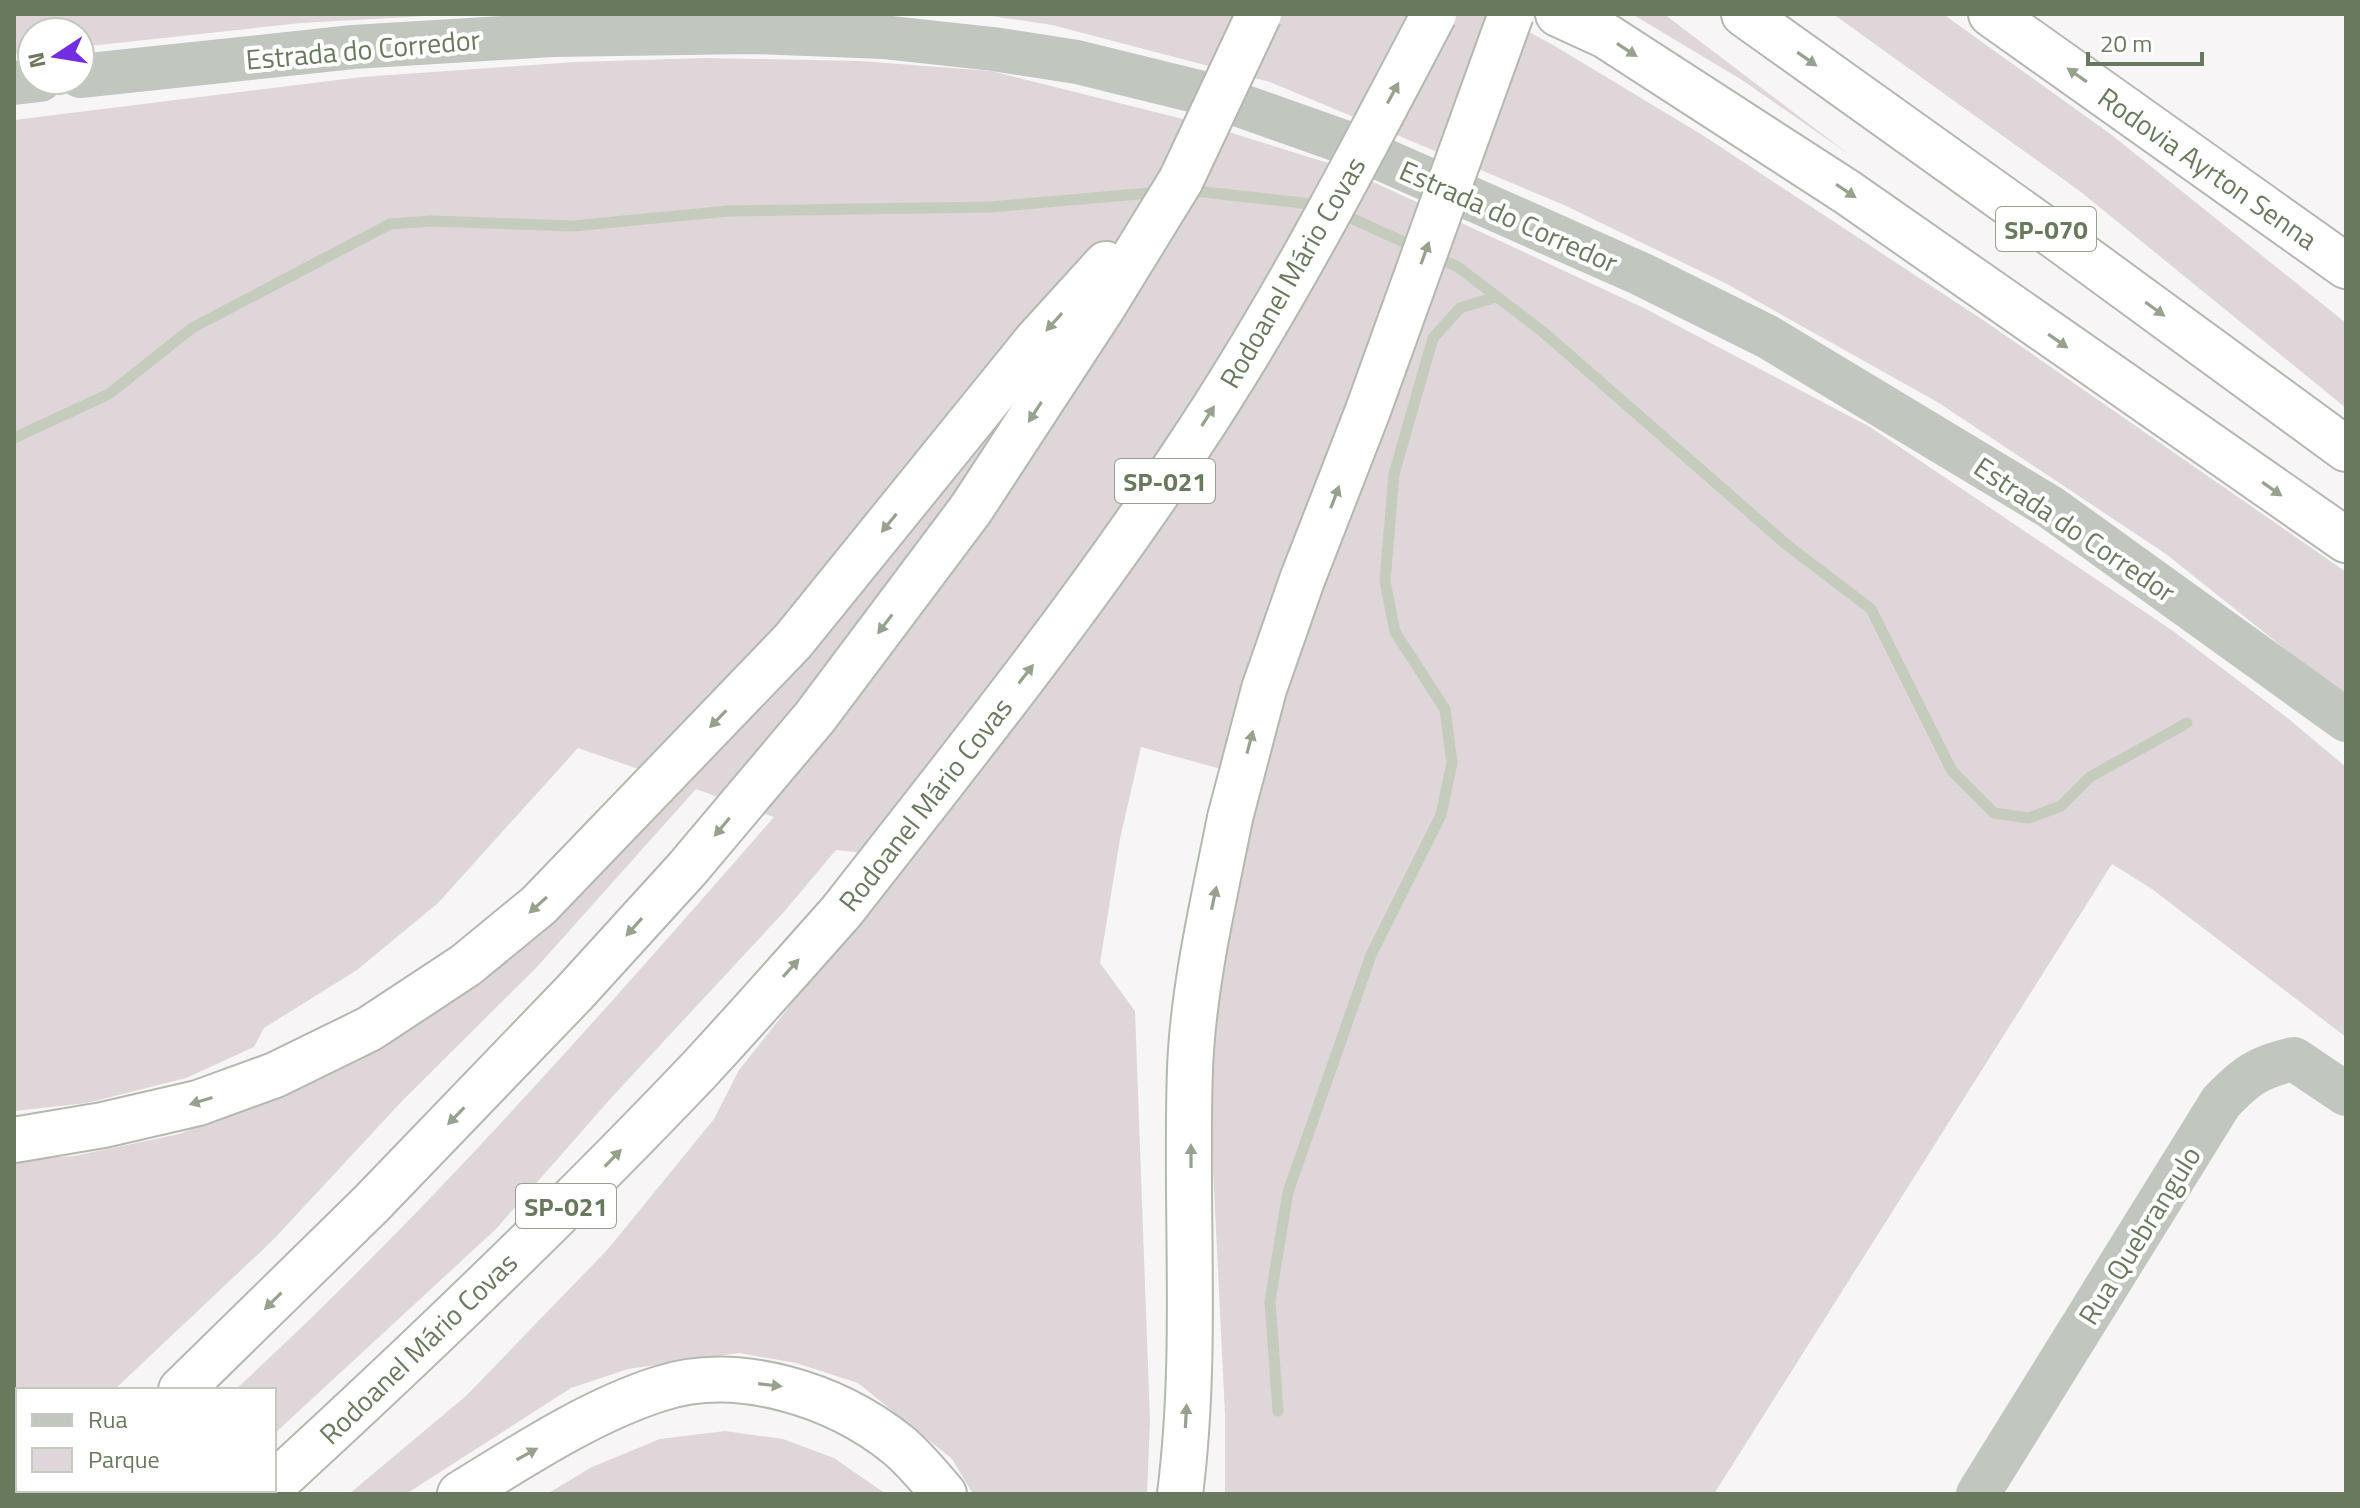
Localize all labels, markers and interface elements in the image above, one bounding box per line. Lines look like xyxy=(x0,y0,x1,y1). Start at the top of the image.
north arrow xyxy=(16,16,96,96)
scale bar xyxy=(2088,16,2202,66)
street label: Estrada do Corredor xyxy=(244,17,482,81)
text: 20 m xyxy=(2100,25,2152,61)
one-way arrow xyxy=(1617,42,1638,57)
text: N xyxy=(18,49,55,71)
one-way arrow xyxy=(1797,51,1818,66)
one-way arrow xyxy=(2067,68,2088,83)
street label: Rodovia Ayrton Senna xyxy=(2089,76,2327,260)
one-way arrow xyxy=(1386,82,1399,105)
street label: Rodoanel Mário Covas xyxy=(1208,148,1376,396)
street label: Estrada do Corredor xyxy=(1393,149,1625,284)
one-way arrow xyxy=(1835,184,1856,199)
road number: SP-070 xyxy=(1996,207,2096,251)
one-way arrow xyxy=(1419,241,1432,265)
one-way arrow xyxy=(2144,301,2166,317)
one-way arrow xyxy=(1045,312,1063,331)
one-way arrow xyxy=(2047,333,2069,349)
one-way arrow xyxy=(1028,401,1042,423)
one-way arrow xyxy=(1201,405,1215,427)
street label: Estrada do Corredor xyxy=(1966,445,2185,613)
road number: SP-021 xyxy=(1115,459,1215,503)
one-way arrow xyxy=(2261,481,2282,496)
one-way arrow xyxy=(1329,485,1342,509)
one-way arrow xyxy=(881,513,898,533)
one-way arrow xyxy=(877,614,893,634)
one-way arrow xyxy=(1018,664,1034,684)
street label: Rodoanel Mário Covas xyxy=(828,688,1022,920)
one-way arrow xyxy=(710,709,728,728)
one-way arrow xyxy=(1244,730,1256,755)
one-way arrow xyxy=(714,817,731,837)
one-way arrow xyxy=(1208,885,1221,910)
one-way arrow xyxy=(528,896,547,914)
one-way arrow xyxy=(626,917,644,936)
one-way arrow xyxy=(781,959,799,978)
one-way arrow xyxy=(189,1095,213,1108)
one-way arrow xyxy=(447,1106,466,1125)
street label: Rua Quebrangulo xyxy=(2067,1137,2211,1333)
one-way arrow xyxy=(1185,1143,1197,1168)
one-way arrow xyxy=(603,1149,622,1168)
road number: SP-021 xyxy=(516,1184,616,1228)
street label: Rodoanel Mário Covas xyxy=(309,1242,527,1454)
one-way arrow xyxy=(264,1291,283,1310)
one-way arrow xyxy=(758,1379,783,1392)
legend xyxy=(16,1388,276,1492)
text: Rua xyxy=(88,1401,127,1437)
one-way arrow xyxy=(1180,1403,1193,1428)
text: Parque xyxy=(88,1441,160,1477)
one-way arrow xyxy=(516,1448,539,1461)

